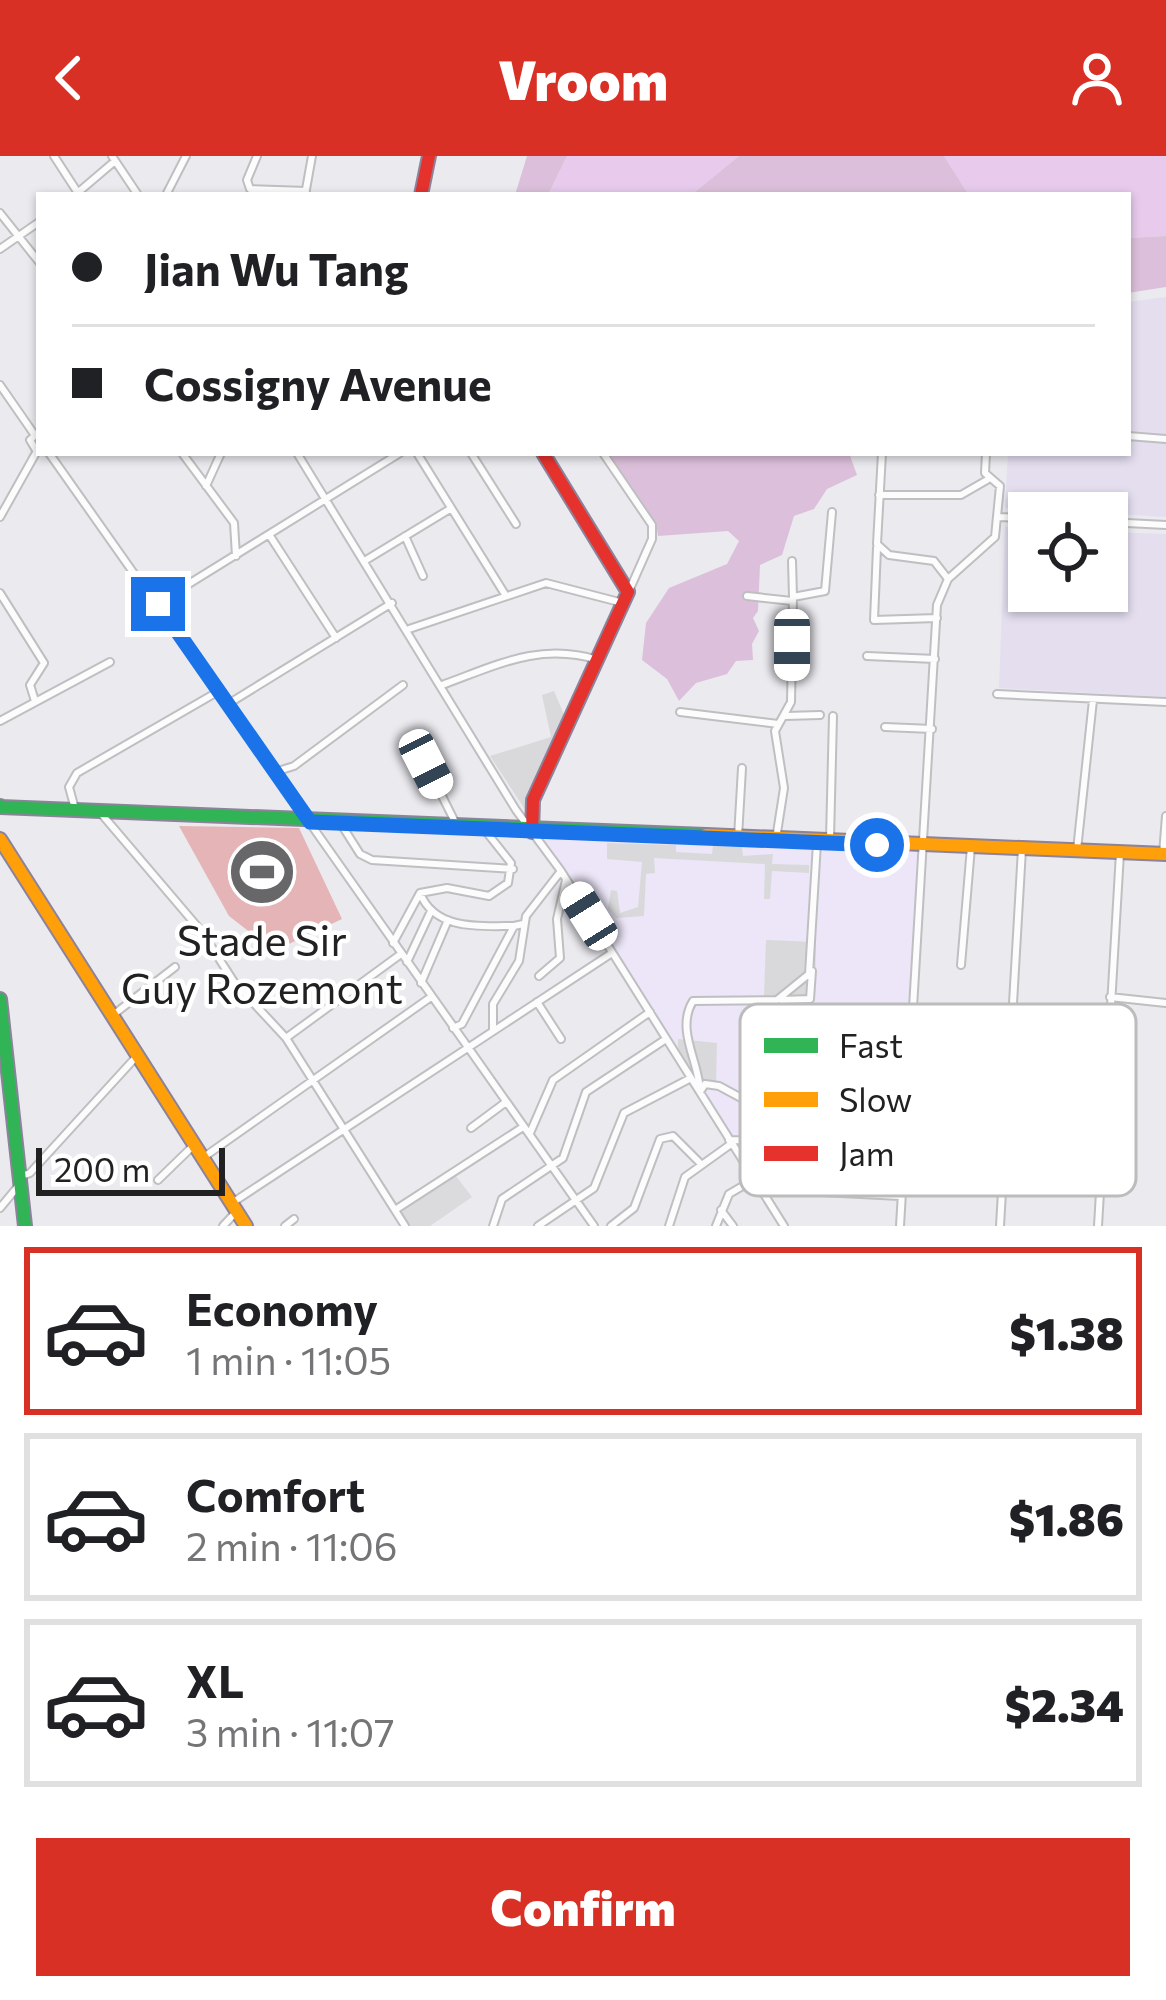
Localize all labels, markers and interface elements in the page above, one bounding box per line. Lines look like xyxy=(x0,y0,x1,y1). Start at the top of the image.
icon: back xyxy=(36,45,102,111)
text: Vroom xyxy=(498,45,668,111)
icon: person xyxy=(1064,45,1130,111)
text: Jian Wu Tang xyxy=(144,240,409,295)
text: Cossigny Avenue xyxy=(144,355,492,410)
map controls xyxy=(1008,492,1128,612)
button: locate xyxy=(1008,492,1128,612)
route end xyxy=(131,577,185,631)
car xyxy=(774,609,810,681)
car xyxy=(394,724,458,804)
route start xyxy=(850,818,904,872)
sports icon: Stade Sir Guy Rozemont xyxy=(227,837,297,907)
car xyxy=(555,876,623,956)
place label: Stade Sir Guy Rozemont xyxy=(121,913,403,1013)
legend xyxy=(740,1004,1136,1196)
text: Fast xyxy=(839,1024,903,1065)
text: Slow xyxy=(839,1078,912,1119)
text: Jam xyxy=(839,1132,895,1173)
scale bar xyxy=(36,1142,225,1195)
text: 200 m xyxy=(54,1148,150,1189)
icon: car xyxy=(42,1277,150,1385)
text: Economy xyxy=(186,1280,378,1335)
text: $1.38 xyxy=(1010,1304,1124,1359)
text: 1 min · 11:05 xyxy=(186,1335,391,1383)
icon: car xyxy=(42,1463,150,1571)
text: Comfort xyxy=(186,1466,365,1521)
text: $1.86 xyxy=(1009,1490,1124,1545)
text: 2 min · 11:06 xyxy=(186,1521,397,1569)
icon: car xyxy=(42,1649,150,1757)
text: XL xyxy=(186,1652,244,1707)
text: $2.34 xyxy=(1005,1676,1124,1731)
text: 3 min · 11:07 xyxy=(186,1707,395,1755)
button: Confirm xyxy=(36,1838,1130,1976)

